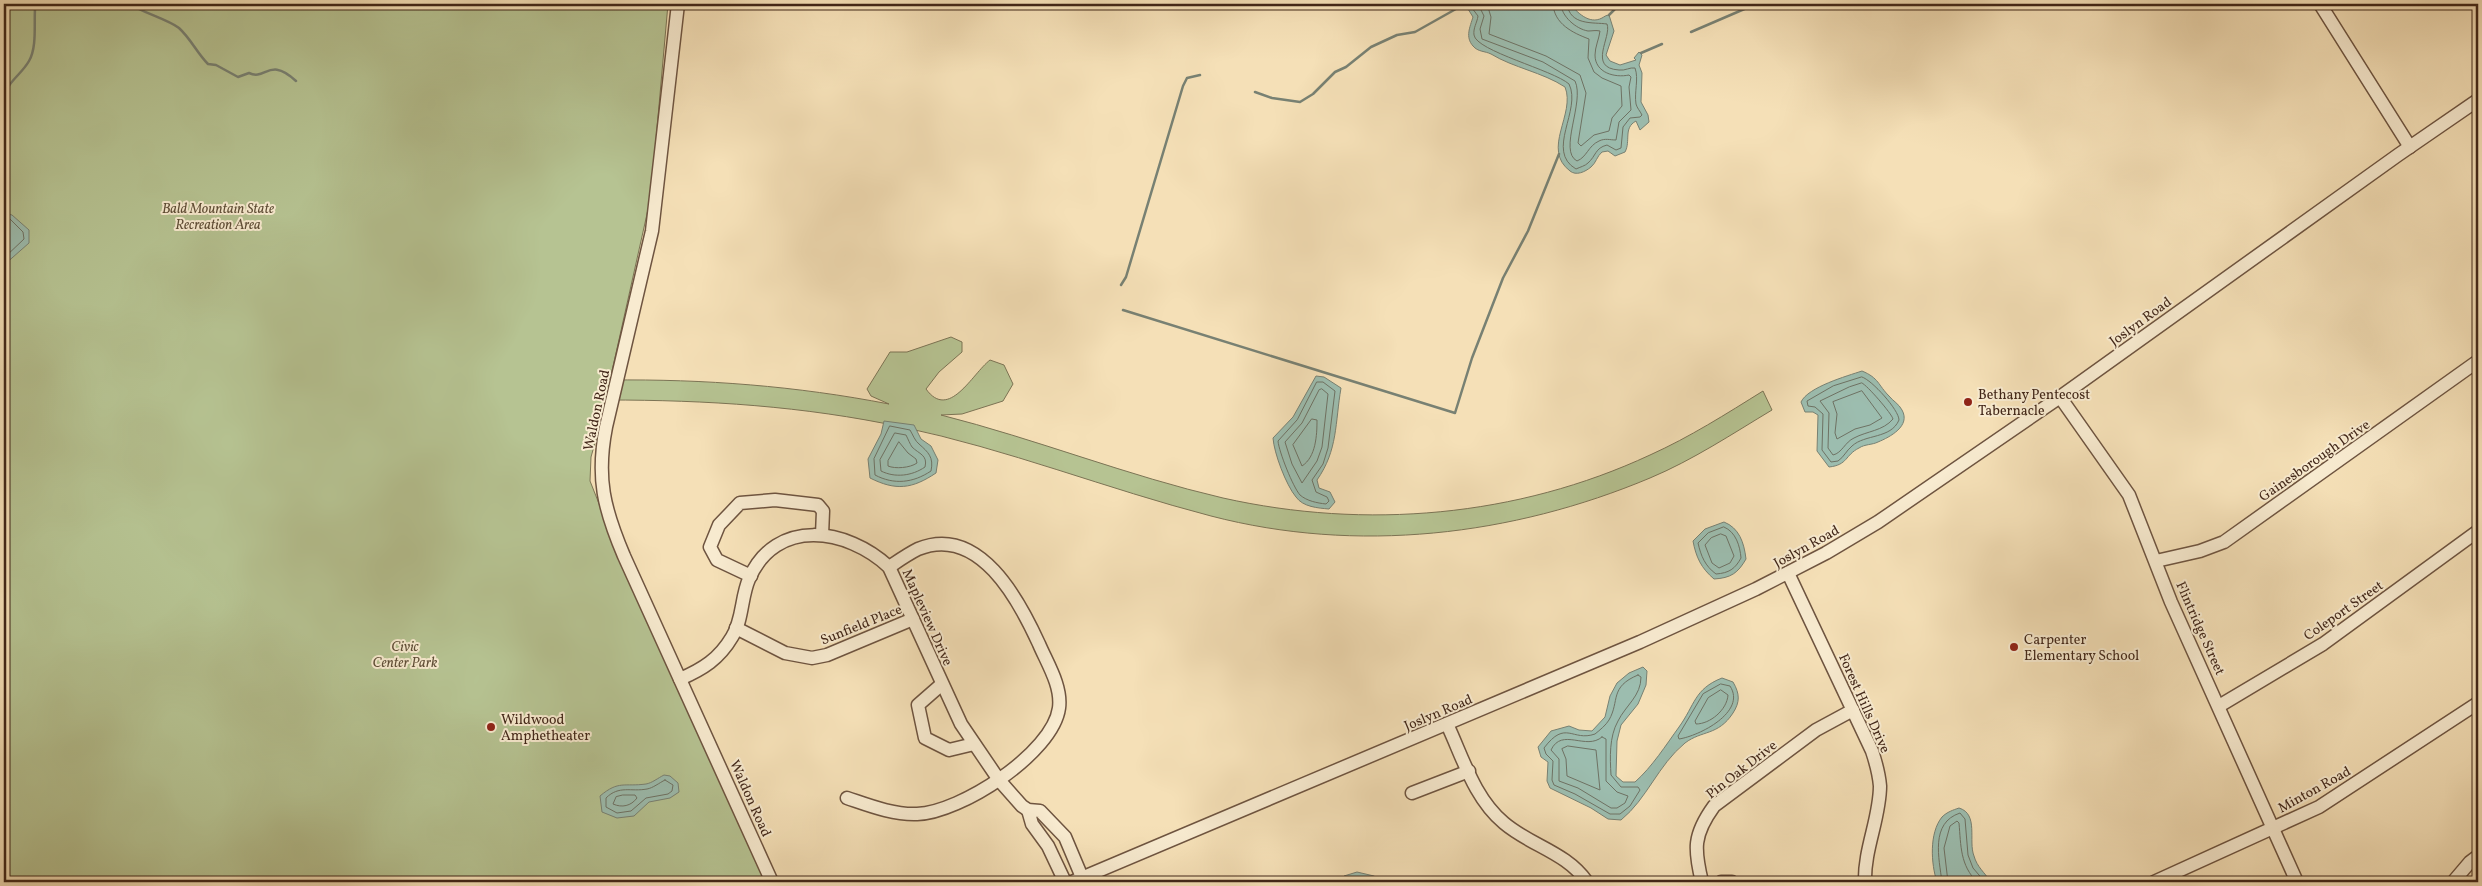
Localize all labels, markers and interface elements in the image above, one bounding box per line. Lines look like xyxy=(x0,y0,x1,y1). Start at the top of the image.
park label: Bald Mountain State Recreation Area xyxy=(162,200,274,235)
street label: Joslyn Road xyxy=(2106,293,2176,351)
street label: Waldon Road xyxy=(580,368,615,453)
place label: Bethany Pentecost Tabernacle xyxy=(1978,386,2090,421)
marker: Bethany Pentecost Tabernacle xyxy=(1962,396,1974,408)
street label: Gainesborough Drive xyxy=(2256,416,2374,507)
street label: Joslyn Road xyxy=(1770,521,1843,573)
street label: Mapleview Drive xyxy=(897,566,957,669)
street label: Coleport Street xyxy=(2300,577,2387,646)
street label: Flintridge Street xyxy=(2170,579,2229,679)
street label: Sunfield Place xyxy=(818,600,906,650)
place label: Carpenter Elementary School xyxy=(2024,631,2139,666)
park label: Civic Center Park xyxy=(373,638,438,673)
marker: Carpenter Elementary School xyxy=(2008,641,2020,653)
street label: Forest Hills Drive xyxy=(1833,651,1894,757)
street label: Joslyn Road xyxy=(1401,690,1476,736)
place label: Wildwood Amphetheater xyxy=(501,711,590,746)
marker: Wildwood Amphetheater xyxy=(485,721,497,733)
street label: Pin Oak Drive xyxy=(1702,736,1782,804)
street label: Waldon Road xyxy=(724,757,775,840)
street label: Minton Road xyxy=(2275,762,2355,818)

